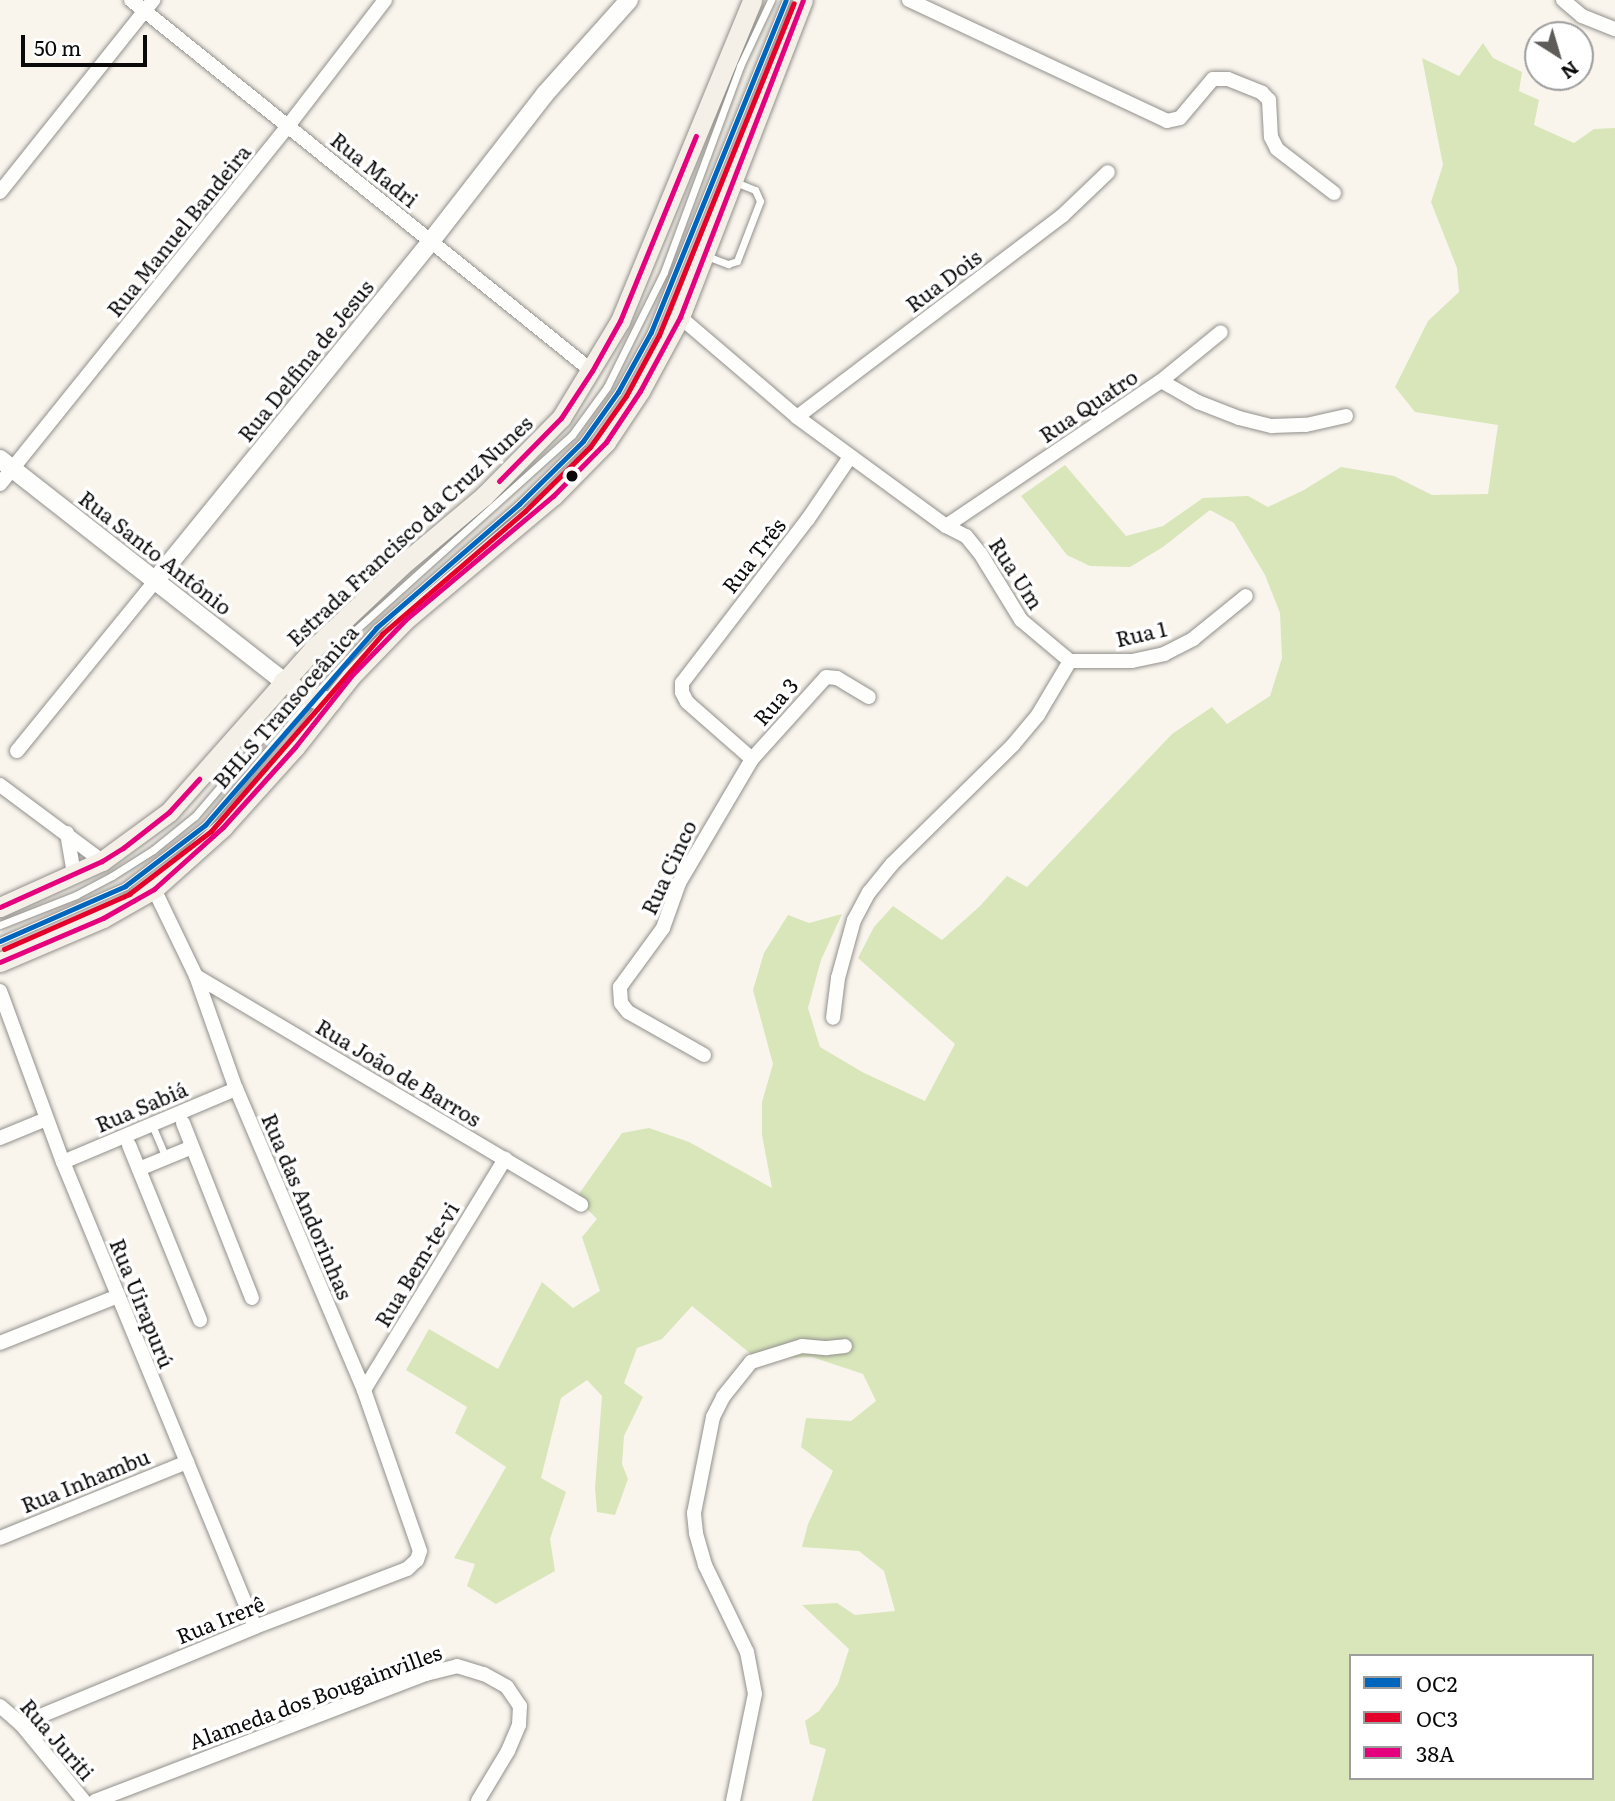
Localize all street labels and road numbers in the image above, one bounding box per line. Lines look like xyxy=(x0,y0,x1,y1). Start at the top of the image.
street label: Rua Madri xyxy=(326,126,424,212)
street label: Rua Manuel Bandeira xyxy=(101,139,255,321)
street label: Rua Dois xyxy=(900,243,986,317)
street label: Rua Delfina de Jesus xyxy=(232,274,378,446)
street label: Rua Quatro xyxy=(1034,363,1142,447)
street label: Estrada Francisco da Cruz Nunes xyxy=(281,410,537,650)
street label: Rua Santo Antônio xyxy=(75,485,237,619)
street label: Rua Três xyxy=(716,513,790,597)
street label: Rua Um xyxy=(985,533,1049,613)
street label: Rua 1 xyxy=(1113,615,1169,651)
street label: BHLS Transoceânica xyxy=(207,619,363,793)
street label: Rua 3 xyxy=(748,672,802,730)
street label: Rua Cinco xyxy=(635,816,701,918)
street label: Rua João de Barros xyxy=(312,1013,486,1131)
street label: Rua Sabiá xyxy=(91,1075,191,1137)
street label: Rua das Andorinhas xyxy=(257,1109,359,1303)
street label: Rua Bem-te-vi xyxy=(369,1197,463,1331)
street label: Rua Uirapurú xyxy=(106,1235,180,1371)
street label: Rua Inhambu xyxy=(17,1443,153,1517)
street label: Rua Irerê xyxy=(172,1590,268,1648)
street label: Alameda dos Bougainvilles xyxy=(185,1638,445,1754)
street label: Rua Juriti xyxy=(16,1693,100,1785)

